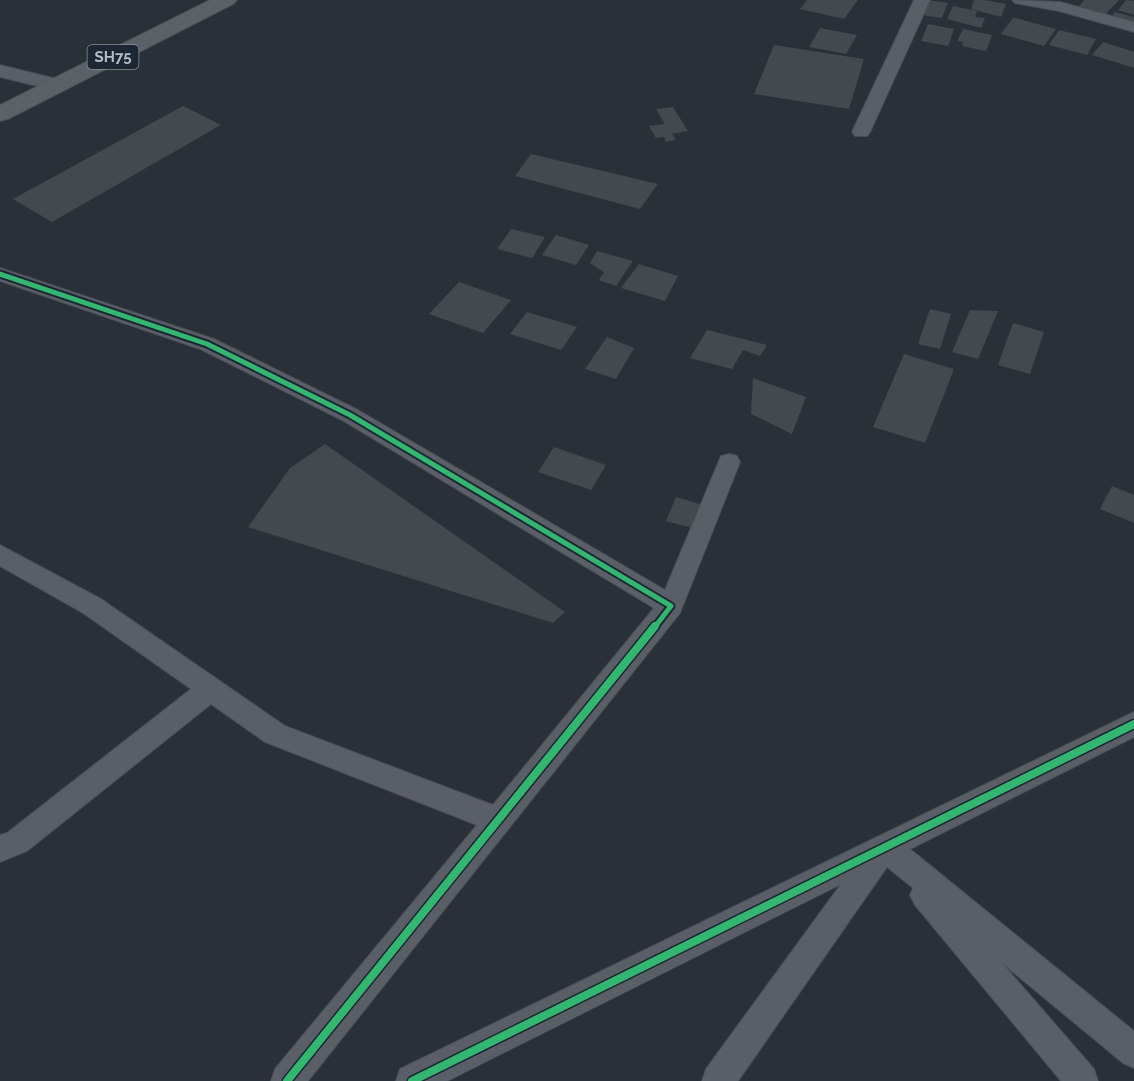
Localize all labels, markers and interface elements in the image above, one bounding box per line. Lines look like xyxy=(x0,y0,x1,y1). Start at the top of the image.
road number: SH75 xyxy=(88,45,138,69)

